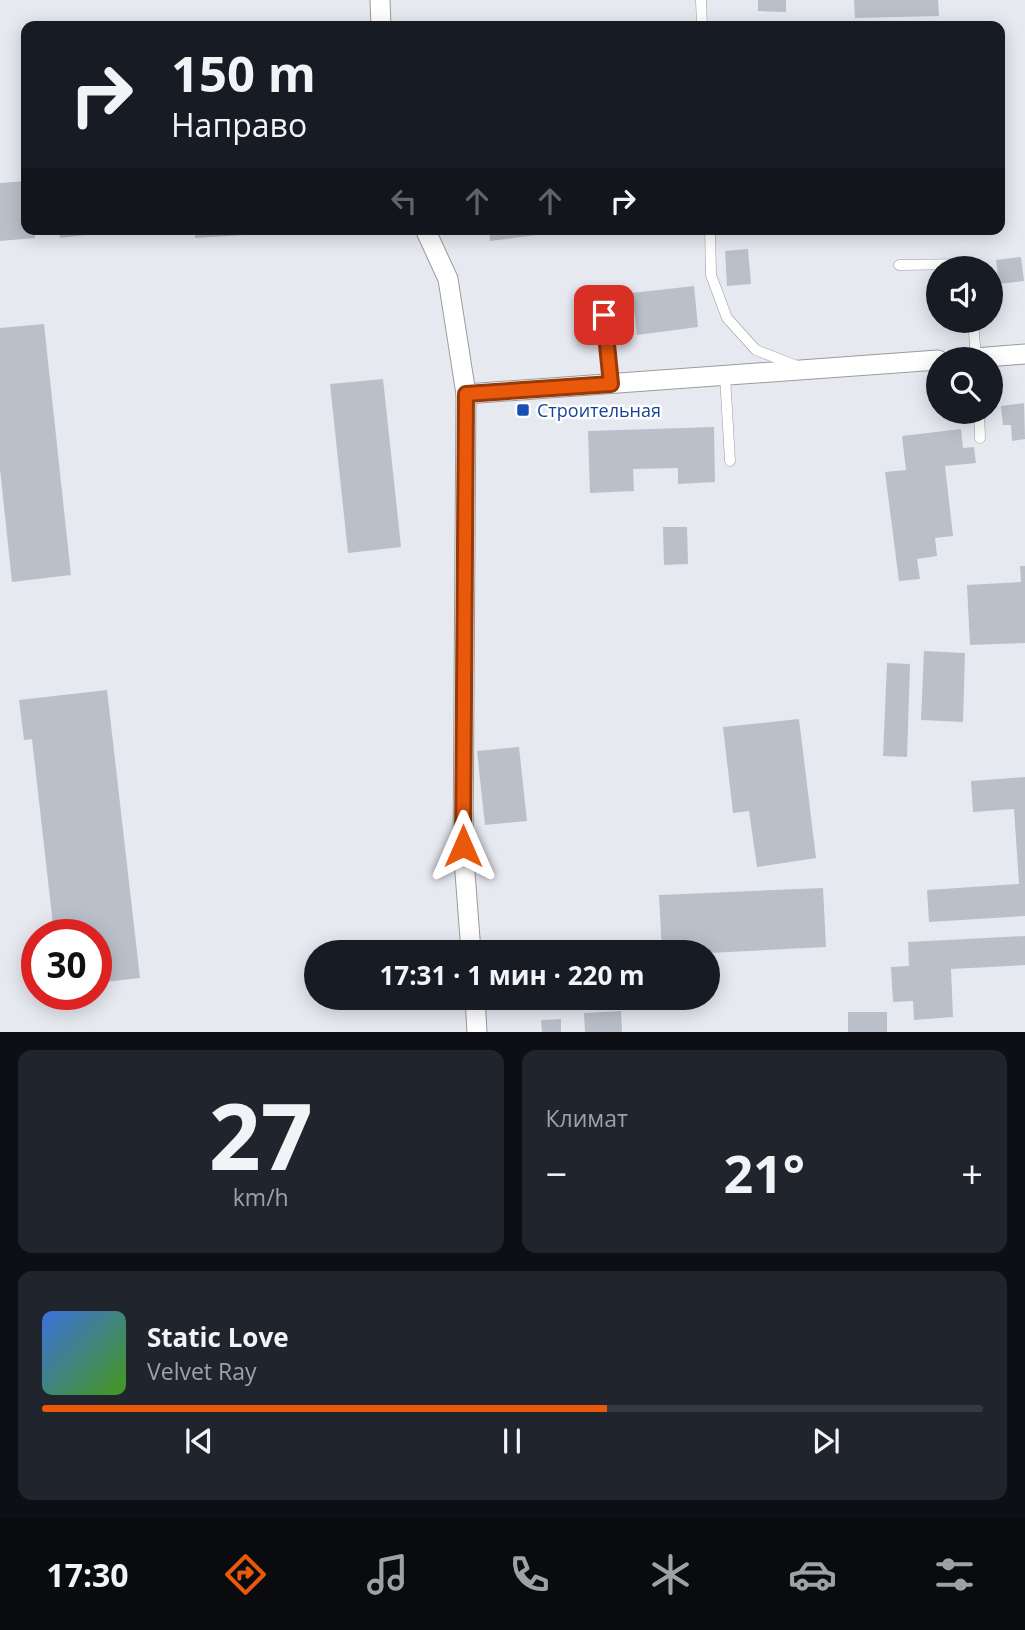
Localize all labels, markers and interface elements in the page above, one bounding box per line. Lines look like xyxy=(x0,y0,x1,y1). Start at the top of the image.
text: 150 m xyxy=(171,40,316,106)
icon: right xyxy=(56,49,147,140)
text: Направо xyxy=(171,103,307,146)
icon: left xyxy=(385,182,423,220)
icon: ahead xyxy=(458,182,496,220)
icon: ahead xyxy=(531,182,569,220)
icon: right xyxy=(604,182,642,220)
map controls xyxy=(926,256,1003,424)
button: sound xyxy=(926,256,1003,333)
pin xyxy=(574,285,634,345)
icon: arrive xyxy=(585,296,623,334)
button: search xyxy=(926,347,1003,424)
place label: Строительная xyxy=(537,398,661,422)
marker: Строительная xyxy=(515,402,531,418)
position arrow xyxy=(426,809,500,883)
speed limit sign: 30 xyxy=(21,919,112,1010)
text: 17:31 · 1 мин · 220 m xyxy=(379,957,645,993)
text: 27 xyxy=(209,1073,313,1197)
text: Климат xyxy=(546,1102,628,1134)
text: 21° xyxy=(723,1137,805,1208)
text: − xyxy=(546,1147,567,1199)
text: + xyxy=(961,1147,983,1199)
text: km/h xyxy=(233,1181,289,1213)
text: Static Love xyxy=(147,1319,289,1355)
text: Velvet Ray xyxy=(147,1355,257,1387)
icon: previous xyxy=(180,1422,218,1460)
icon: pause xyxy=(493,1422,531,1460)
icon: next xyxy=(807,1422,845,1460)
icon: directions xyxy=(221,1550,270,1599)
icon: music xyxy=(363,1550,412,1599)
icon: phone xyxy=(505,1550,554,1599)
icon: climate xyxy=(646,1550,695,1599)
icon: car xyxy=(788,1550,837,1599)
icon: filters xyxy=(930,1550,979,1599)
text: 17:30 xyxy=(46,1553,129,1596)

